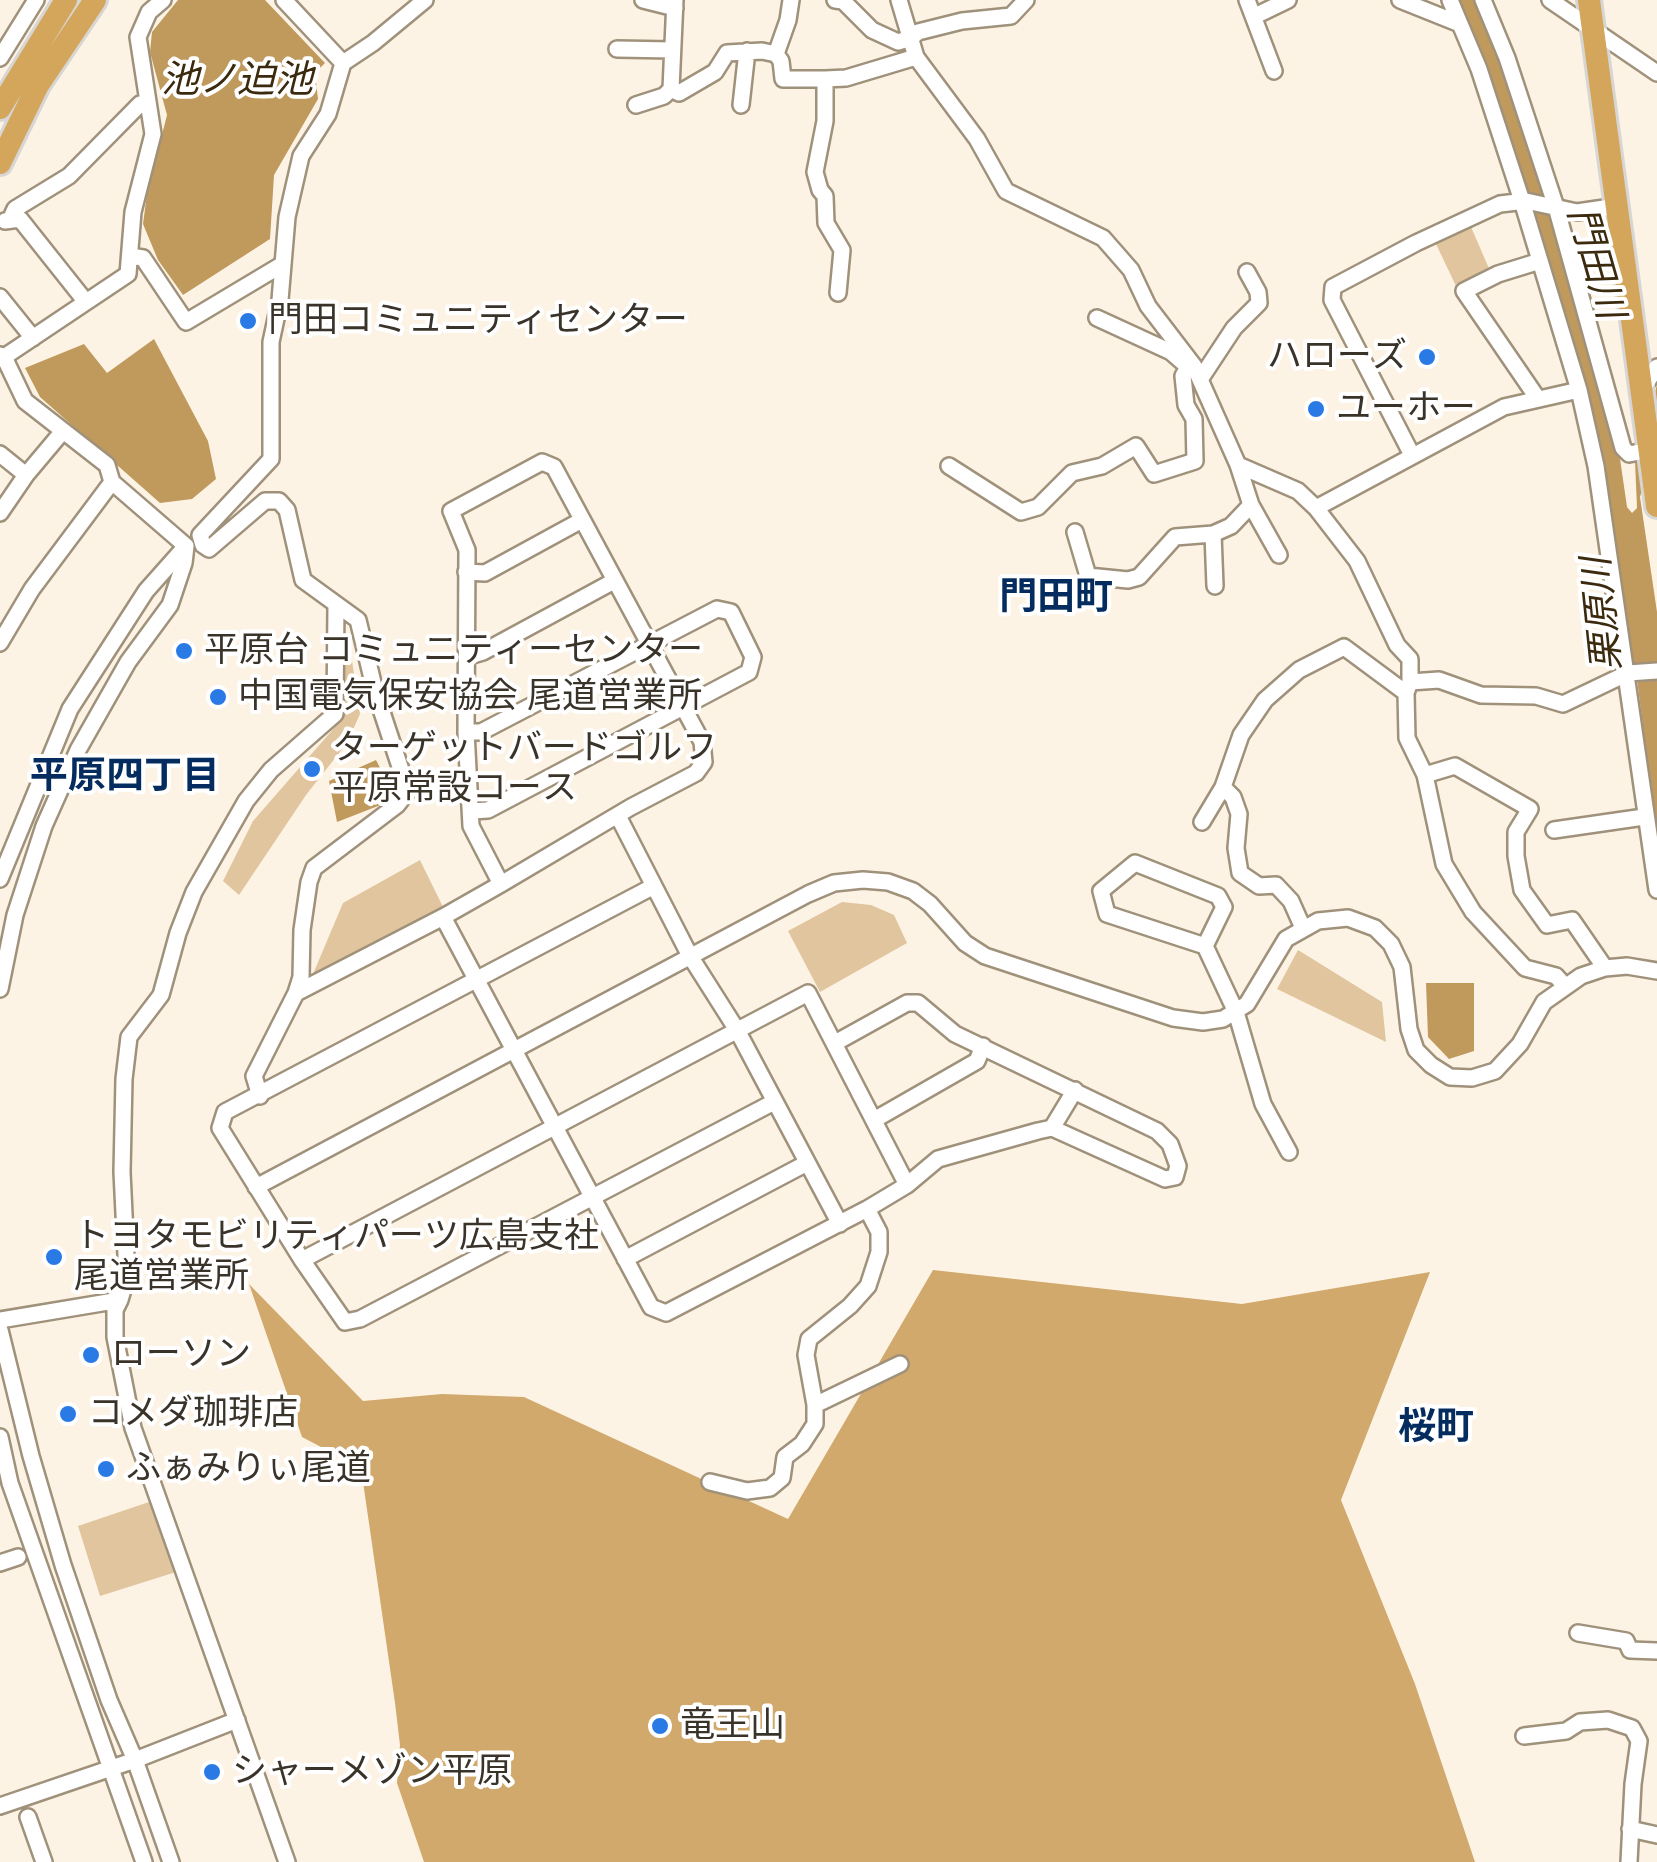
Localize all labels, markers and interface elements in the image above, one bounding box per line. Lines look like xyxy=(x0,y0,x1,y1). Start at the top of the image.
water label: 池ノ迫池 xyxy=(161,58,313,104)
water label: 門田川 xyxy=(1557,202,1633,324)
place label: 門田コミュニティセンター xyxy=(268,300,688,342)
marker: 門田コミュニティセンター xyxy=(237,310,259,332)
place label: ハローズ xyxy=(1267,336,1407,378)
marker: ハローズ xyxy=(1416,346,1438,368)
place label: ユーホー xyxy=(1336,388,1476,430)
marker: ユーホー xyxy=(1305,398,1327,420)
water label: 栗原川 xyxy=(1574,555,1632,673)
district label: 門田町 xyxy=(999,575,1113,621)
place label: 平原台 コミュニティーセンター xyxy=(204,630,703,672)
marker: 平原台 コミュニティーセンター xyxy=(173,640,195,662)
place label: 中国電気保安協会 尾道営業所 xyxy=(238,676,702,718)
marker: 中国電気保安協会 尾道営業所 xyxy=(207,686,229,708)
place label: ターゲットバードゴルフ 平原常設コース xyxy=(332,728,717,810)
district label: 平原四丁目 xyxy=(30,754,220,800)
marker: ターゲットバードゴルフ 平原常設コース xyxy=(301,758,323,780)
place label: トヨタモビリティパーツ広島支社 尾道営業所 xyxy=(74,1216,599,1298)
marker: トヨタモビリティパーツ広島支社 尾道営業所 xyxy=(43,1246,65,1268)
place label: ローソン xyxy=(111,1334,251,1376)
marker: ローソン xyxy=(80,1344,102,1366)
place label: コメダ珈琲店 xyxy=(88,1393,298,1435)
marker: コメダ珈琲店 xyxy=(57,1403,79,1425)
district label: 桜町 xyxy=(1398,1405,1474,1451)
place label: ふぁみりぃ尾道 xyxy=(126,1448,371,1490)
marker: ふぁみりぃ尾道 xyxy=(95,1458,117,1480)
place label: 竜王山 xyxy=(680,1705,785,1747)
marker: 竜王山 xyxy=(649,1715,671,1737)
place label: シャーメゾン平原 xyxy=(232,1751,512,1793)
marker: シャーメゾン平原 xyxy=(201,1761,223,1783)

